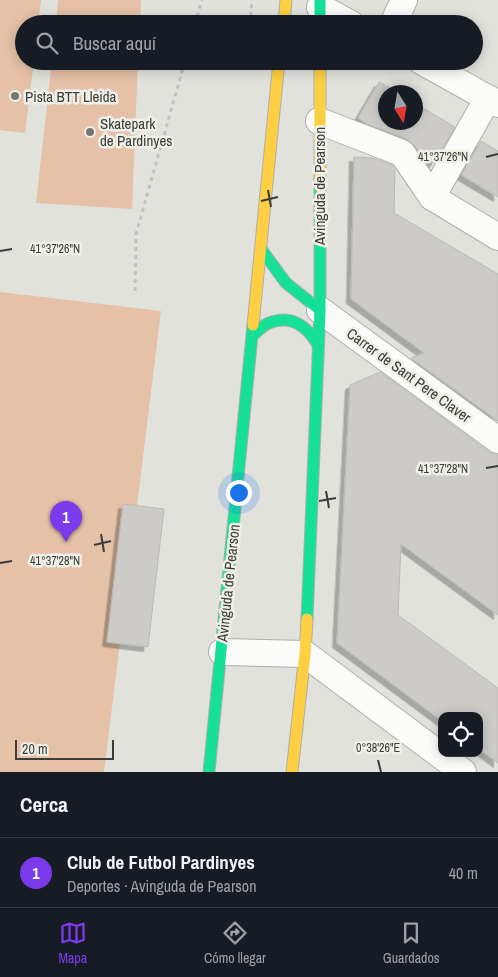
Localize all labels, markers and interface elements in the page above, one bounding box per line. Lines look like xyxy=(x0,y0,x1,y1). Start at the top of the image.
search box xyxy=(15,15,483,70)
icon: search xyxy=(33,29,61,57)
text: Buscar aquí xyxy=(73,30,156,56)
north arrow xyxy=(378,85,423,130)
place label: Pista BTT Lleida xyxy=(25,86,117,107)
marker: Pista BTT Lleida xyxy=(9,90,21,102)
place label: Skatepark de Pardinyes xyxy=(100,113,172,151)
marker: Skatepark de Pardinyes xyxy=(84,126,96,138)
street label: Avinguda de Pearson xyxy=(309,127,330,246)
text: 41°37'26"N xyxy=(418,149,468,165)
text: 41°37'26"N xyxy=(30,241,80,257)
street label: Carrer de Sant Pere Claver xyxy=(343,323,475,427)
text: 41°37'28"N xyxy=(418,461,468,477)
your location xyxy=(226,480,252,506)
pin: 1 xyxy=(50,501,82,542)
street label: Avinguda de Pearson xyxy=(211,523,245,644)
text: 41°37'28"N xyxy=(30,553,80,569)
map controls xyxy=(438,712,483,757)
button: locate xyxy=(438,712,483,757)
scale bar xyxy=(15,737,114,760)
text: 20 m xyxy=(22,740,48,758)
text: 0°38'26"E xyxy=(356,740,400,756)
text: Cerca xyxy=(20,790,68,819)
text: Club de Futbol Pardinyes xyxy=(67,849,255,875)
text: 1 xyxy=(32,862,40,884)
text: 40 m xyxy=(449,862,478,884)
text: Deportes · Avinguda de Pearson xyxy=(67,875,256,897)
tab: Mapa xyxy=(58,919,87,967)
tab: Cómo llegar xyxy=(204,919,266,967)
tab: Guardados xyxy=(383,919,440,967)

